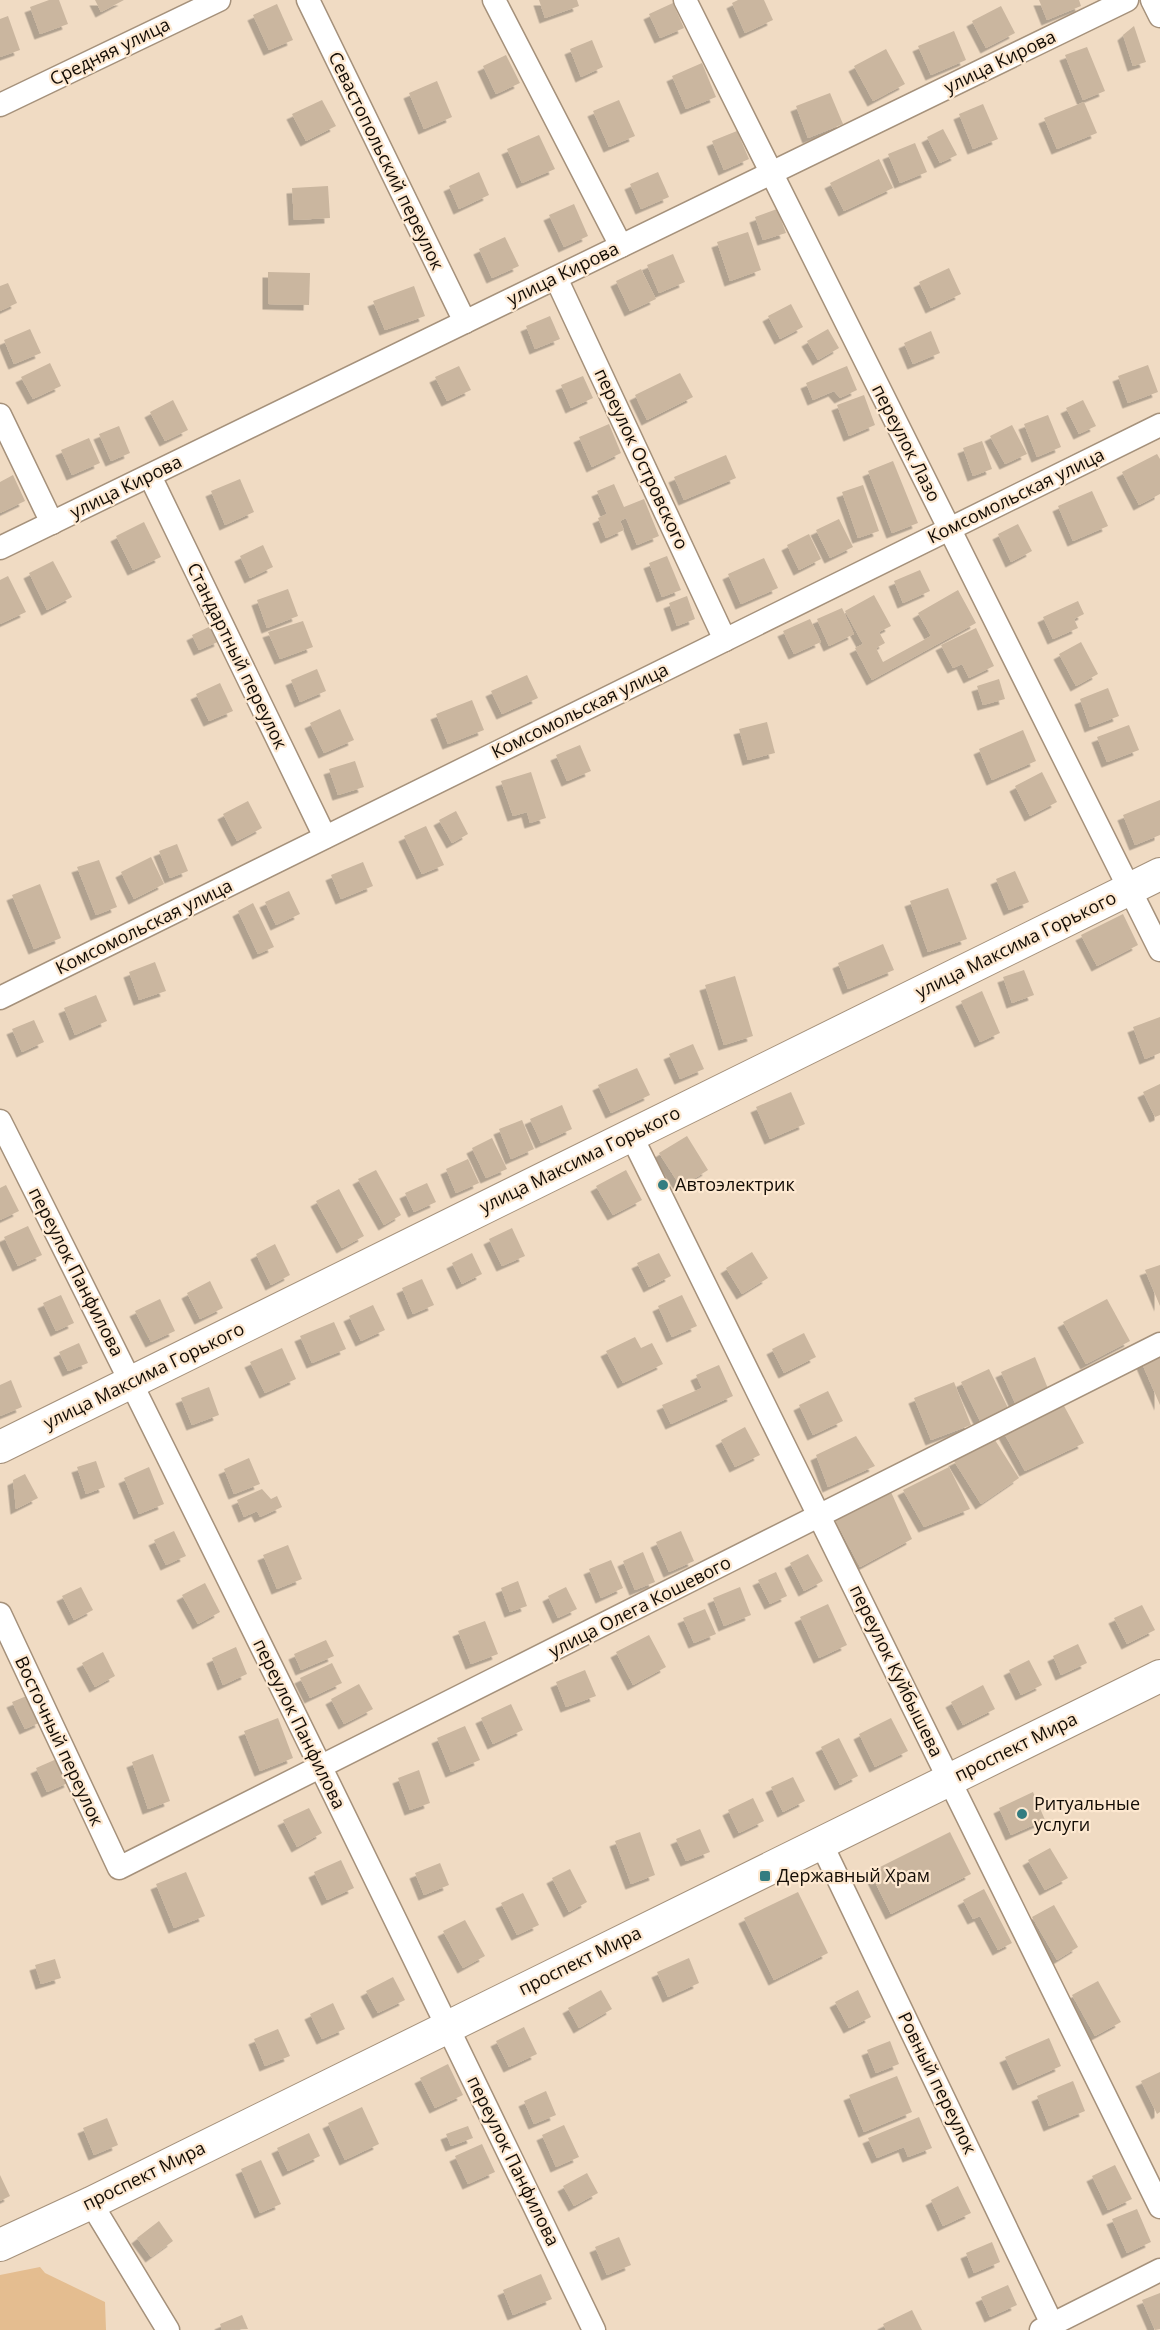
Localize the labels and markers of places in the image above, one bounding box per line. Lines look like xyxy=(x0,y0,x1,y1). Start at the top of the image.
place label: Автоэлектрик xyxy=(675,1172,796,1196)
marker: Автоэлектрик xyxy=(656,1178,670,1192)
place label: Ритуальные услуги xyxy=(1034,1791,1140,1836)
marker: Ритуальные услуги xyxy=(1015,1807,1029,1821)
place label: Державный Храм xyxy=(777,1863,930,1887)
marker: Державный Храм xyxy=(758,1869,772,1883)

